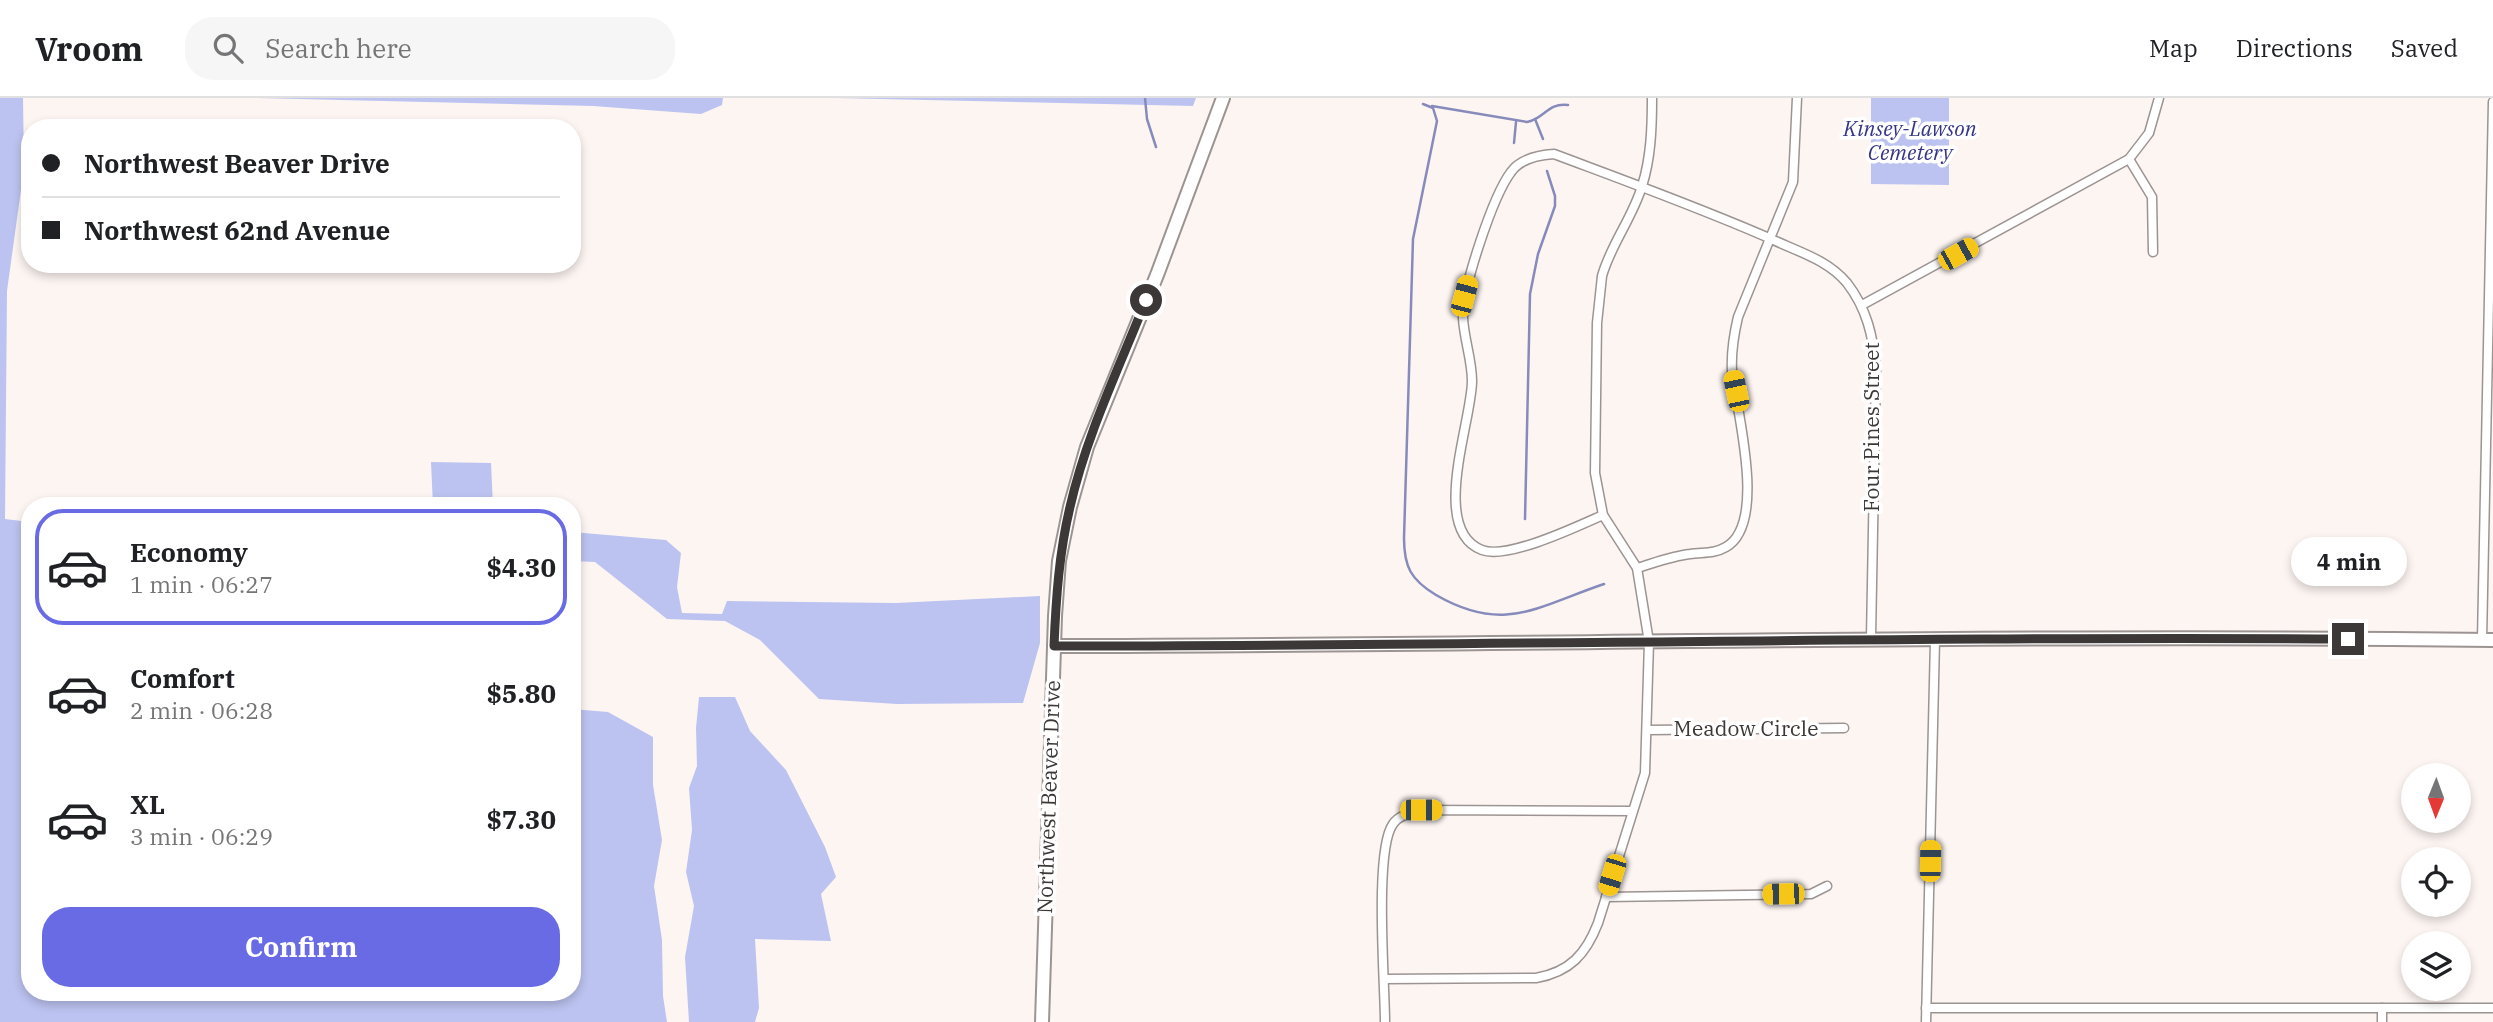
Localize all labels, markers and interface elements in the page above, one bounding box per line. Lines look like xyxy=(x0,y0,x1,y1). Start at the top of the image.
search box xyxy=(185,17,675,80)
text: Vroom xyxy=(35,27,143,70)
icon: search xyxy=(209,29,247,67)
text: Search here xyxy=(265,31,412,65)
text: Map xyxy=(2149,32,2198,64)
text: Directions xyxy=(2236,32,2353,64)
text: Saved xyxy=(2391,32,2458,64)
park label: Kinsey-Lawson Cemetery xyxy=(1842,114,1977,166)
text: Northwest Beaver Drive xyxy=(84,146,390,180)
text: Northwest 62nd Avenue xyxy=(84,213,390,247)
car xyxy=(1935,235,1982,273)
car xyxy=(1449,273,1480,319)
route start xyxy=(1130,284,1162,316)
street label: Four Pines Street xyxy=(1857,342,1885,512)
car xyxy=(1722,368,1751,414)
text: Economy xyxy=(130,535,248,569)
icon: car xyxy=(46,536,109,599)
callout: 4 min xyxy=(2290,538,2406,587)
text: 4 min xyxy=(2317,546,2381,576)
text: $4.30 xyxy=(486,550,556,584)
text: 1 min · 06:27 xyxy=(130,569,273,599)
route end xyxy=(2332,623,2364,655)
text: Comfort xyxy=(130,661,235,695)
icon: car xyxy=(46,662,109,725)
text: $5.80 xyxy=(486,676,556,710)
street label: Northwest Beaver Drive xyxy=(1030,680,1066,914)
text: 2 min · 06:28 xyxy=(130,695,273,725)
street label: Meadow Circle xyxy=(1674,714,1818,742)
north arrow xyxy=(2401,763,2471,833)
map controls xyxy=(2401,763,2471,1001)
text: XL xyxy=(130,787,165,821)
icon: car xyxy=(46,788,109,851)
car xyxy=(1401,800,1443,821)
text: $7.30 xyxy=(486,802,556,836)
text: 3 min · 06:29 xyxy=(130,821,273,851)
car xyxy=(1920,840,1941,882)
button: locate xyxy=(2401,847,2471,917)
car xyxy=(1596,852,1629,898)
car xyxy=(1762,883,1805,905)
button: Confirm xyxy=(42,907,560,987)
button: layers xyxy=(2401,931,2471,1001)

